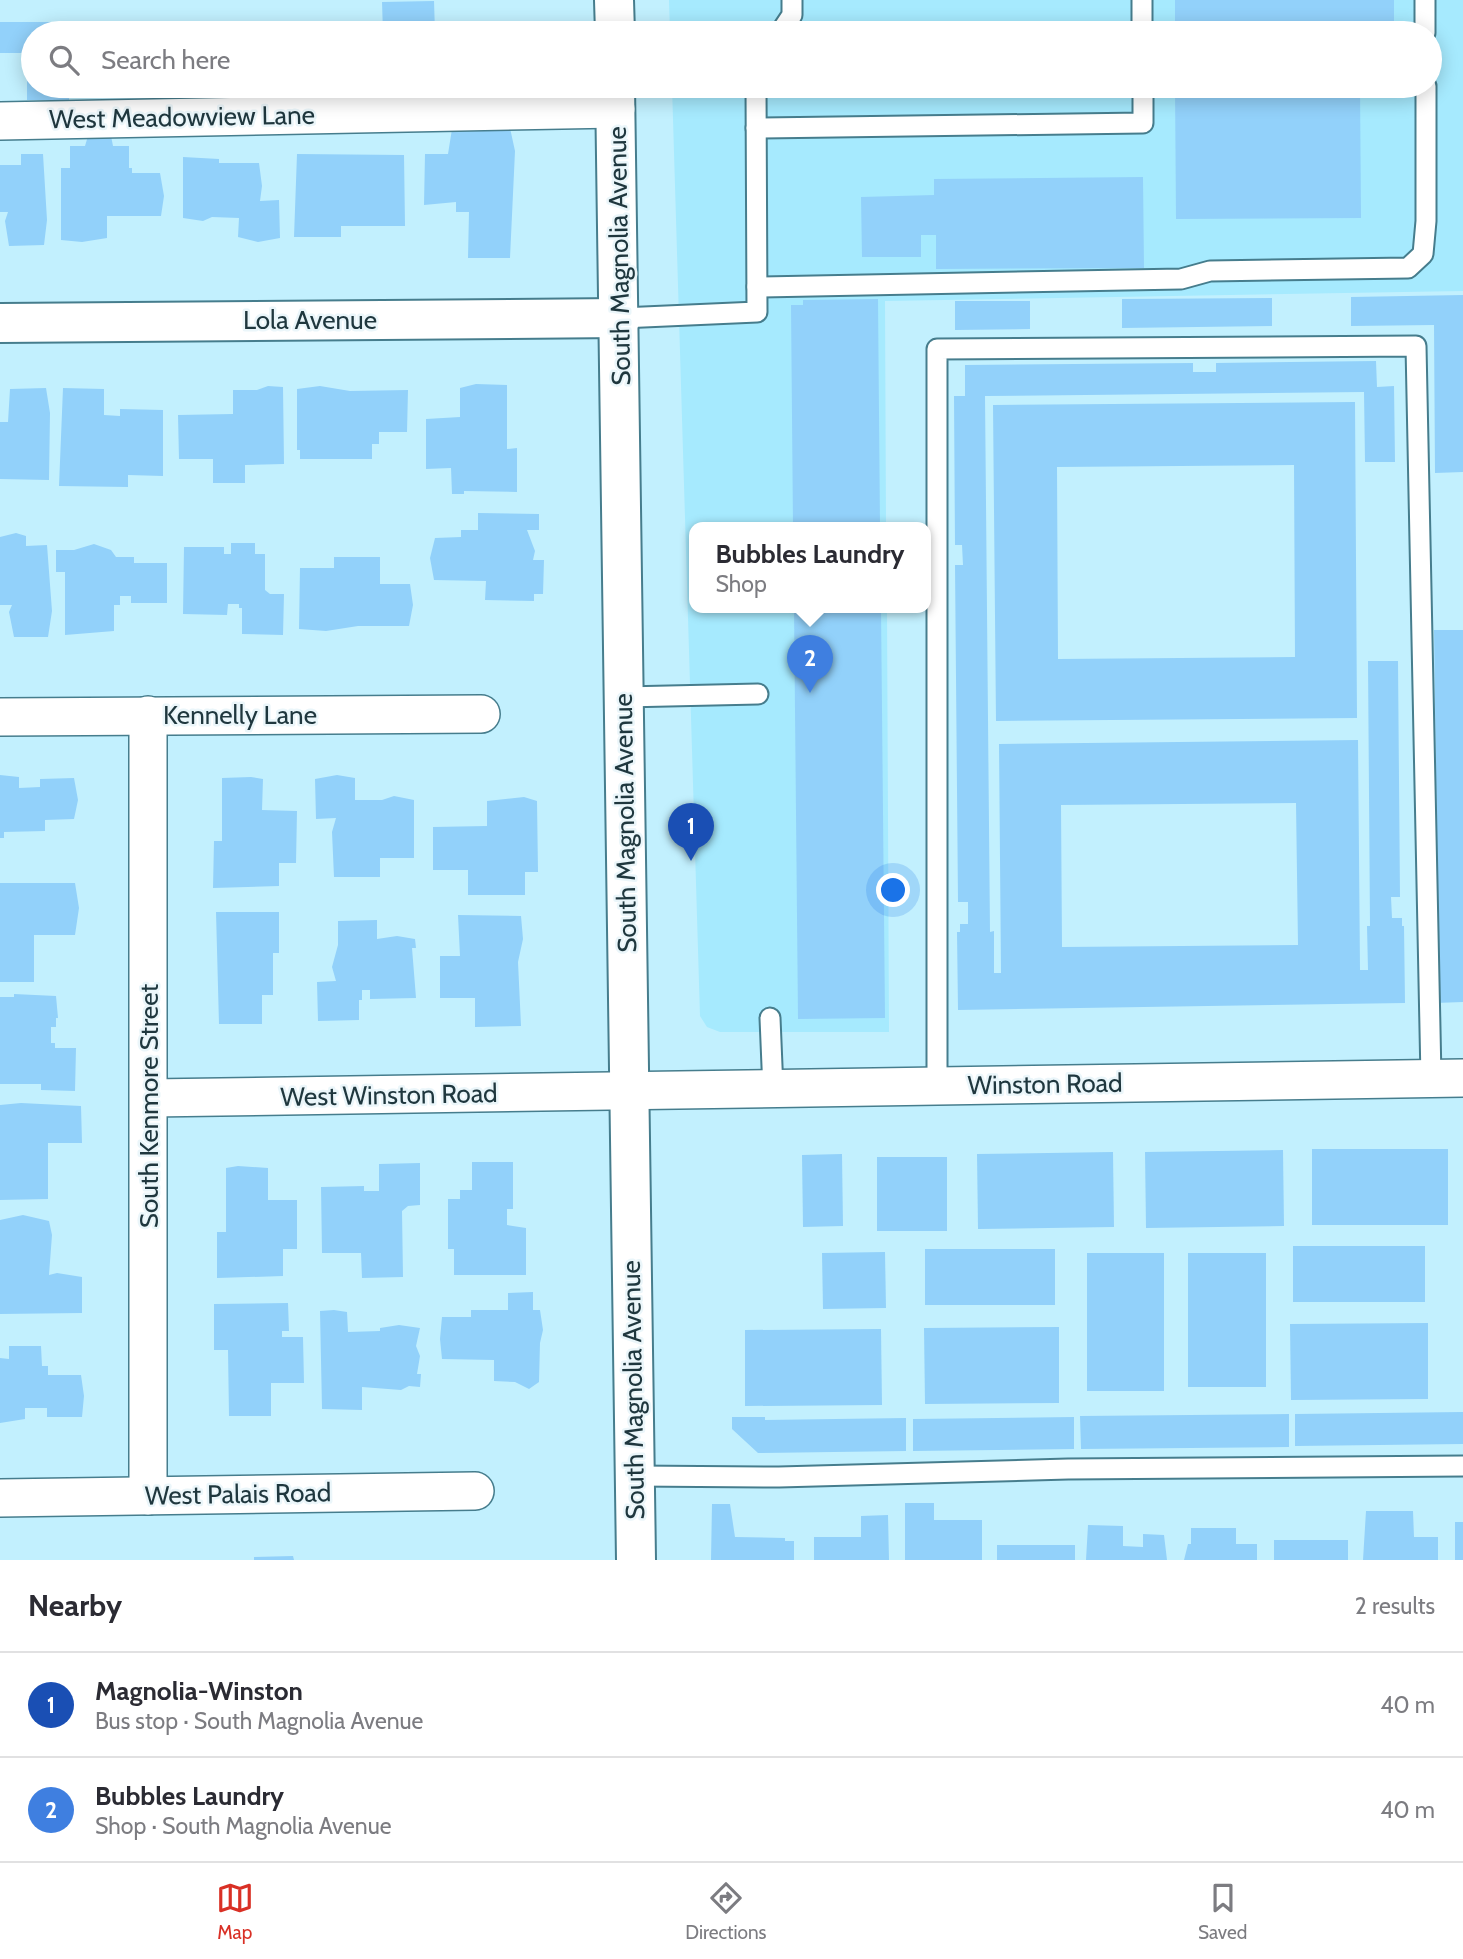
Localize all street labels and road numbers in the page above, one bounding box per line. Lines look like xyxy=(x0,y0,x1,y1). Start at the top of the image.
street label: West Meadowview Lane xyxy=(49,99,315,135)
street label: South Magnolia Avenue xyxy=(601,126,637,386)
street label: Lola Avenue xyxy=(243,304,377,336)
street label: South Magnolia Avenue xyxy=(607,693,643,953)
street label: Kennelly Lane xyxy=(163,699,317,731)
street label: South Kenmore Street xyxy=(133,984,165,1228)
street label: Winston Road xyxy=(967,1067,1123,1101)
street label: West Winston Road xyxy=(280,1077,498,1113)
street label: South Magnolia Avenue xyxy=(615,1260,651,1520)
street label: West Palais Road xyxy=(145,1476,331,1512)

